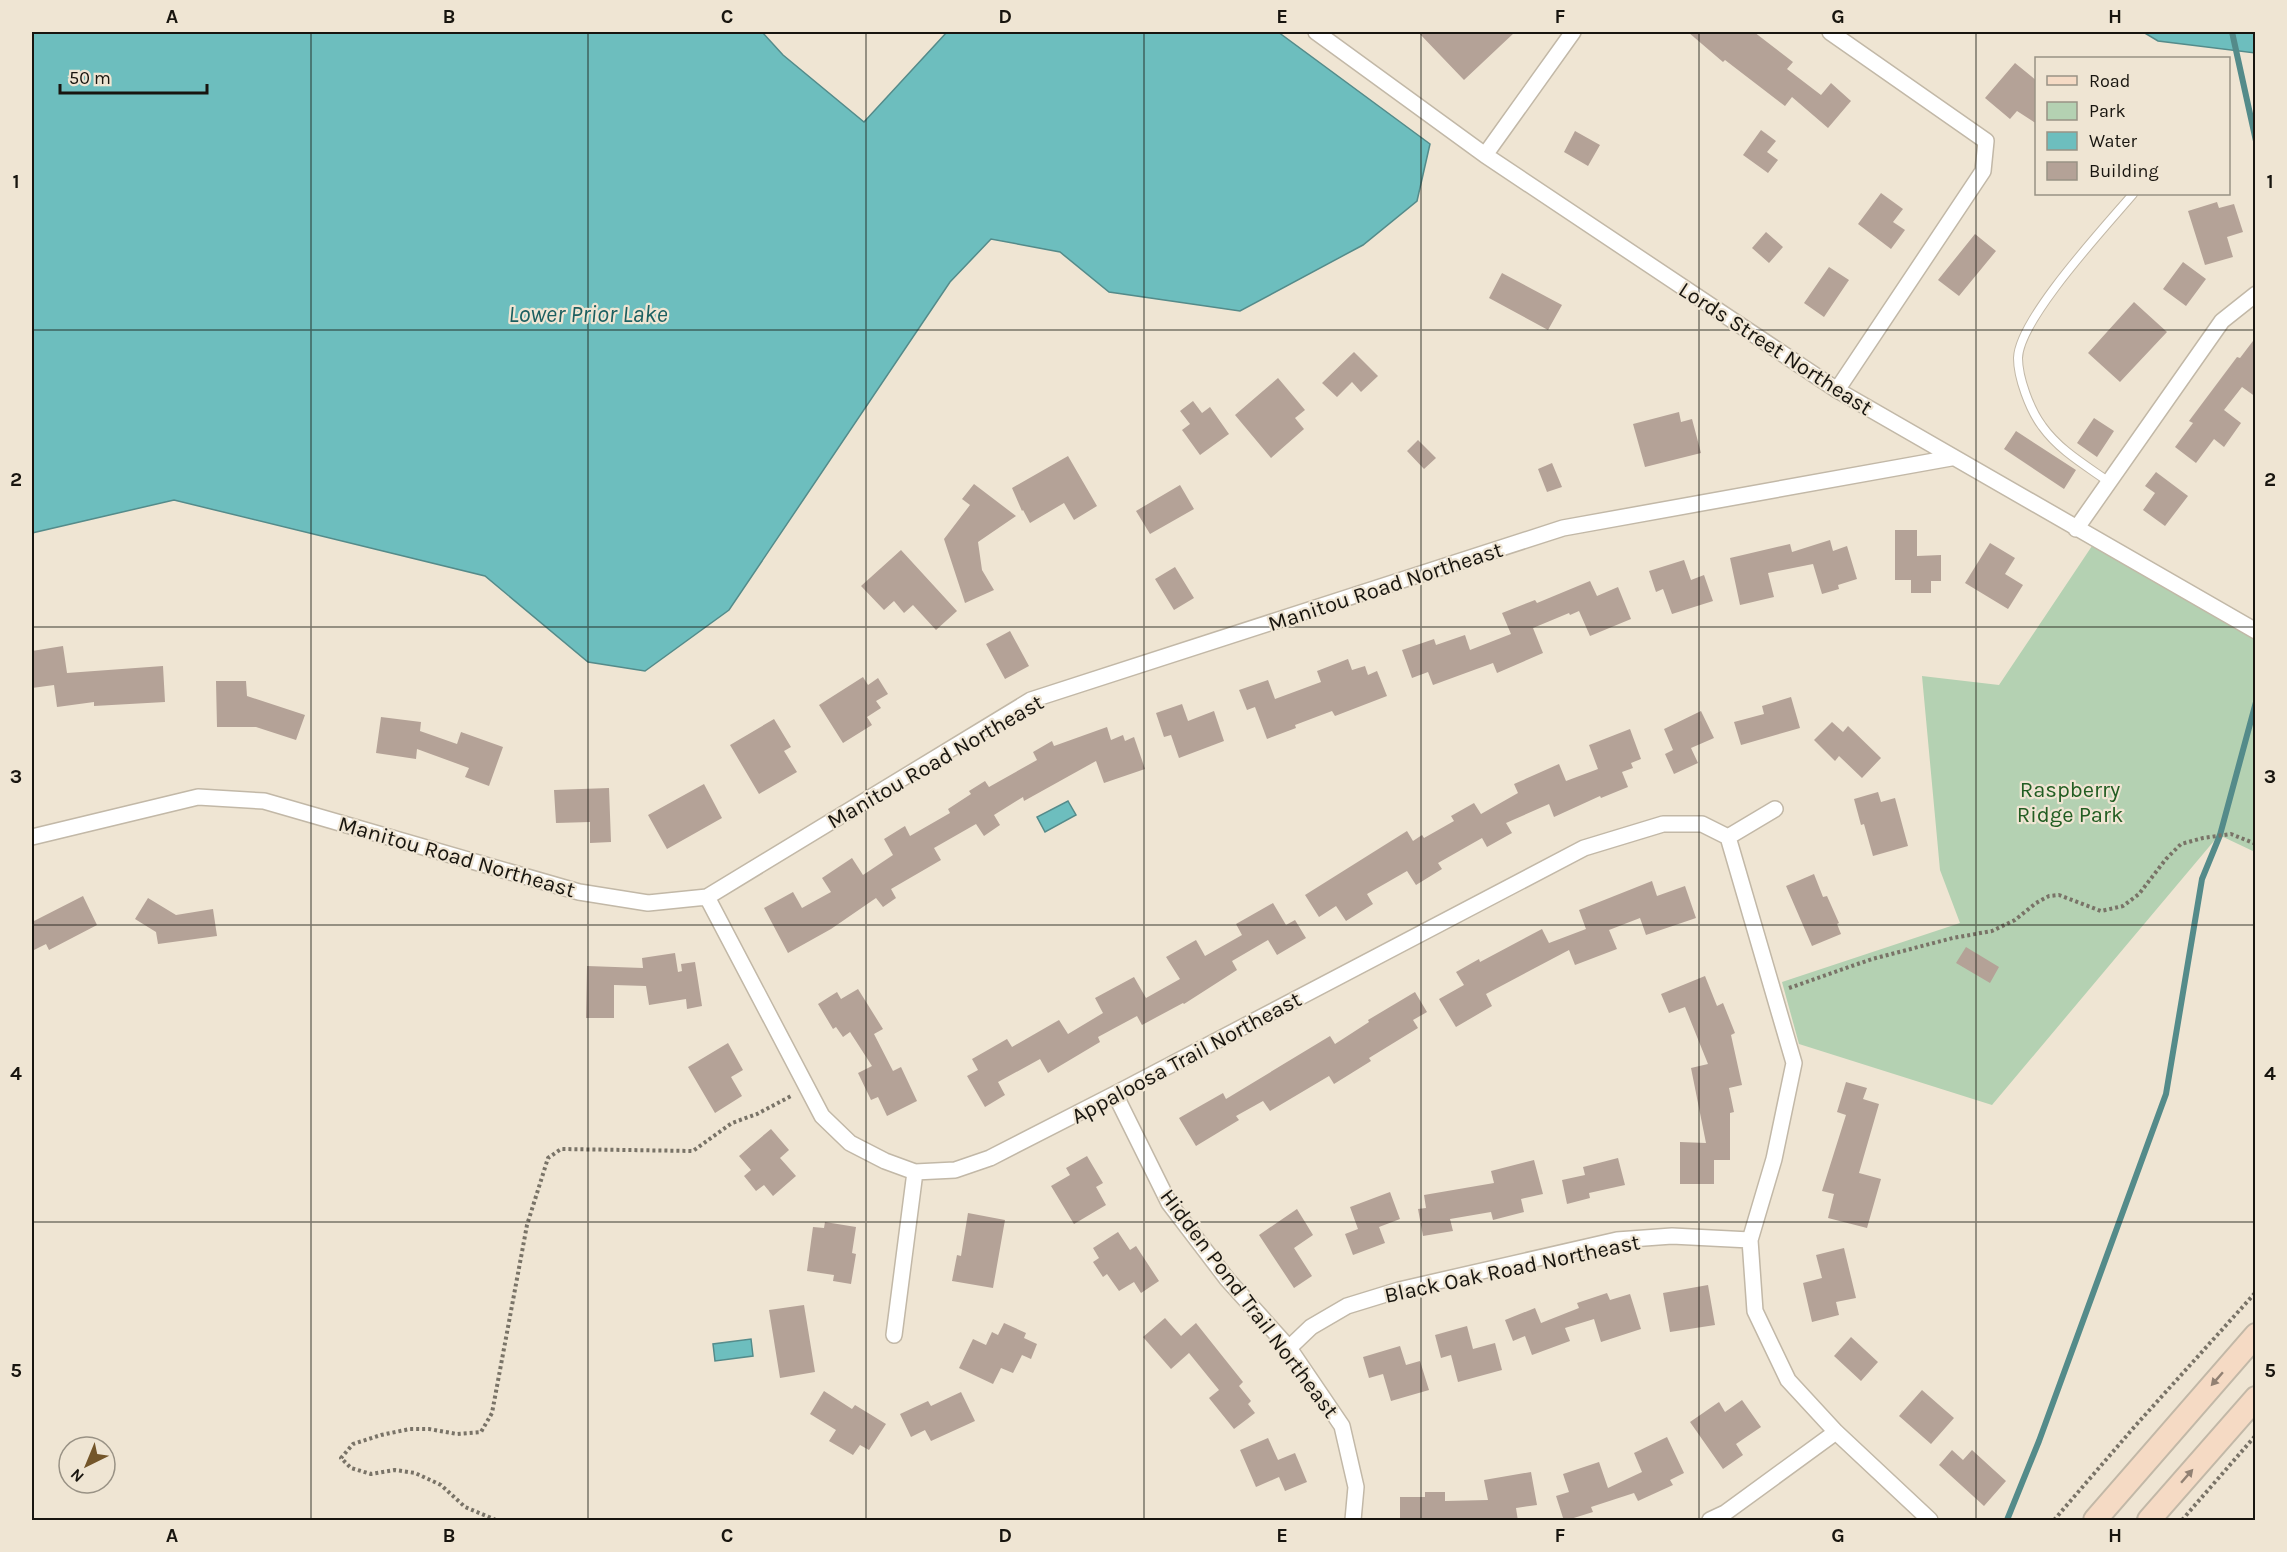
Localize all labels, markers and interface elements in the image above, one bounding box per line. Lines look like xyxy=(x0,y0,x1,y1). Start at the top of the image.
text: A xyxy=(166,5,179,28)
text: B xyxy=(443,5,455,28)
text: C xyxy=(721,5,733,28)
text: D xyxy=(998,5,1012,28)
text: E xyxy=(1276,5,1288,28)
text: F xyxy=(1555,5,1566,28)
text: G xyxy=(1831,5,1845,28)
text: H xyxy=(2108,5,2122,28)
scale bar xyxy=(60,57,207,95)
legend xyxy=(2035,57,2230,195)
text: 50 m xyxy=(69,67,111,89)
text: Road xyxy=(2089,70,2130,92)
text: Park xyxy=(2089,100,2126,122)
text: Water xyxy=(2089,130,2137,152)
text: Building xyxy=(2089,160,2159,182)
text: 1 xyxy=(12,170,20,193)
text: 1 xyxy=(2266,170,2274,193)
street label: Lords Street Northeast xyxy=(1674,277,1877,421)
water label: Lower Prior Lake xyxy=(508,300,668,328)
text: 2 xyxy=(10,468,22,491)
text: 2 xyxy=(2264,468,2276,491)
street label: Manitou Road Northeast xyxy=(1265,537,1506,637)
street label: Manitou Road Northeast xyxy=(823,689,1048,834)
text: 3 xyxy=(10,765,22,788)
text: 3 xyxy=(2264,765,2276,788)
park label: Raspberry Ridge Park xyxy=(2017,777,2123,828)
street label: Manitou Road Northeast xyxy=(335,811,578,903)
street label: Appaloosa Trail Northeast xyxy=(1067,986,1306,1130)
text: 4 xyxy=(10,1062,22,1085)
text: 4 xyxy=(2264,1062,2276,1085)
street label: Hidden Pond Trail Northeast xyxy=(1155,1184,1344,1423)
street label: Black Oak Road Northeast xyxy=(1382,1229,1642,1309)
text: 5 xyxy=(10,1359,22,1382)
text: 5 xyxy=(2264,1359,2276,1382)
one-way arrow xyxy=(2211,1371,2224,1387)
north arrow xyxy=(57,1435,117,1495)
text: N xyxy=(66,1465,88,1486)
one-way arrow xyxy=(2181,1468,2194,1484)
text: A xyxy=(166,1524,179,1547)
text: B xyxy=(443,1524,455,1547)
text: C xyxy=(721,1524,733,1547)
text: D xyxy=(998,1524,1012,1547)
text: E xyxy=(1276,1524,1288,1547)
text: F xyxy=(1555,1524,1566,1547)
text: G xyxy=(1831,1524,1845,1547)
text: H xyxy=(2108,1524,2122,1547)

